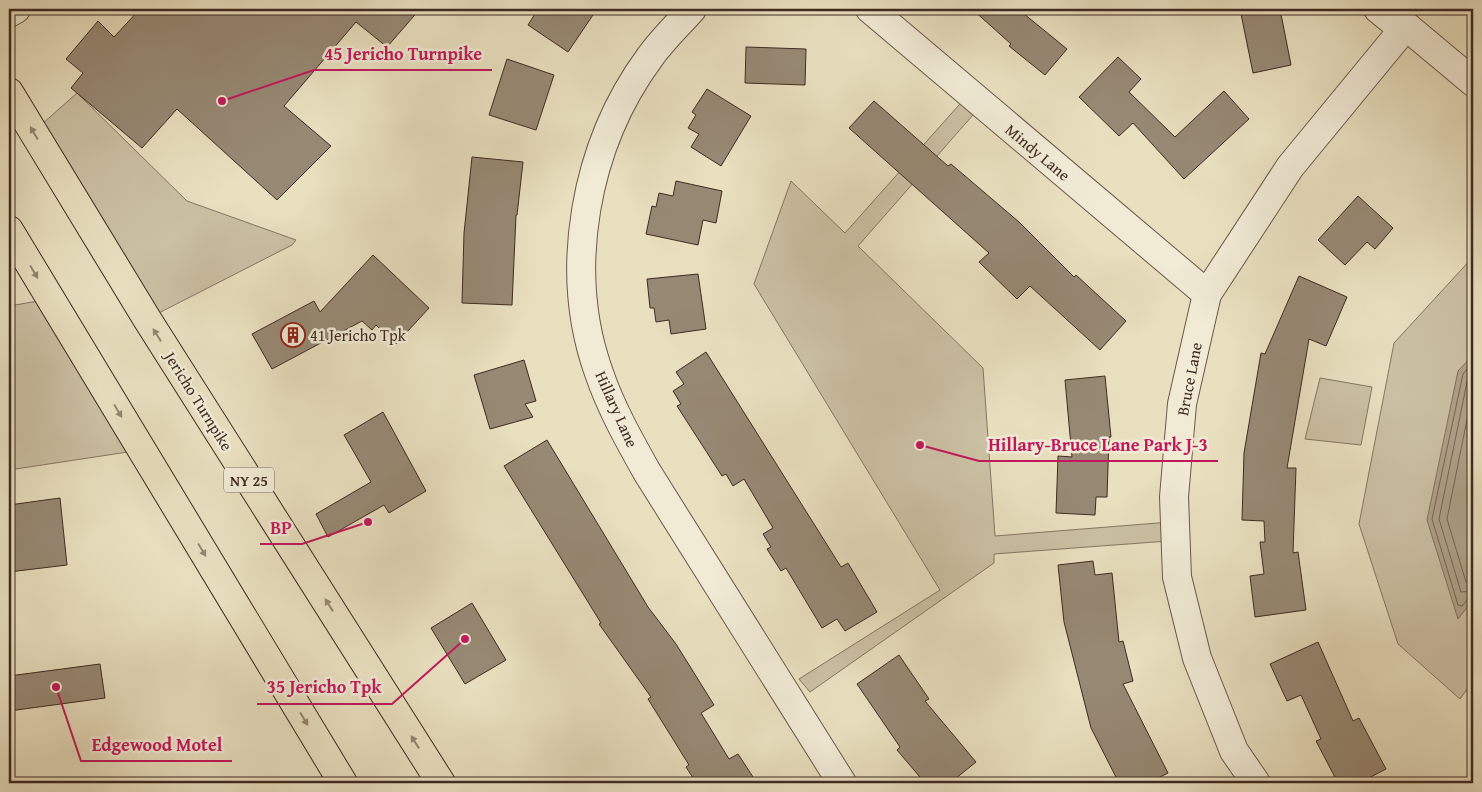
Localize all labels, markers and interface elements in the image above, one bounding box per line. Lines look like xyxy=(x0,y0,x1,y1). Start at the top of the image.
callout: 45 Jericho Turnpike xyxy=(314,37,492,70)
text: 45 Jericho Turnpike xyxy=(324,40,482,67)
street label: Mindy Lane xyxy=(1000,118,1076,186)
one-way arrow xyxy=(29,127,38,140)
one-way arrow xyxy=(30,264,38,279)
building icon: 41 Jericho Tpk xyxy=(280,322,306,348)
place label: 41 Jericho Tpk xyxy=(310,323,407,347)
one-way arrow xyxy=(152,328,162,341)
street label: Bruce Lane xyxy=(1170,340,1208,418)
street label: Jericho Turnpike xyxy=(158,345,239,455)
street label: Hillary Lane xyxy=(589,367,645,451)
one-way arrow xyxy=(113,404,122,418)
callout: Hillary-Bruce Lane Park J-3 xyxy=(979,428,1218,461)
text: Hillary-Bruce Lane Park J-3 xyxy=(988,431,1208,458)
road number: NY 25 xyxy=(224,468,274,492)
callout: BP xyxy=(260,511,302,544)
text: BP xyxy=(270,514,292,541)
one-way arrow xyxy=(197,544,206,557)
one-way arrow xyxy=(324,598,333,611)
callout: 35 Jericho Tpk xyxy=(257,671,392,704)
text: 35 Jericho Tpk xyxy=(267,673,382,700)
one-way arrow xyxy=(300,713,309,726)
callout: Edgewood Motel xyxy=(81,728,232,761)
text: Edgewood Motel xyxy=(92,731,223,758)
one-way arrow xyxy=(411,735,420,749)

